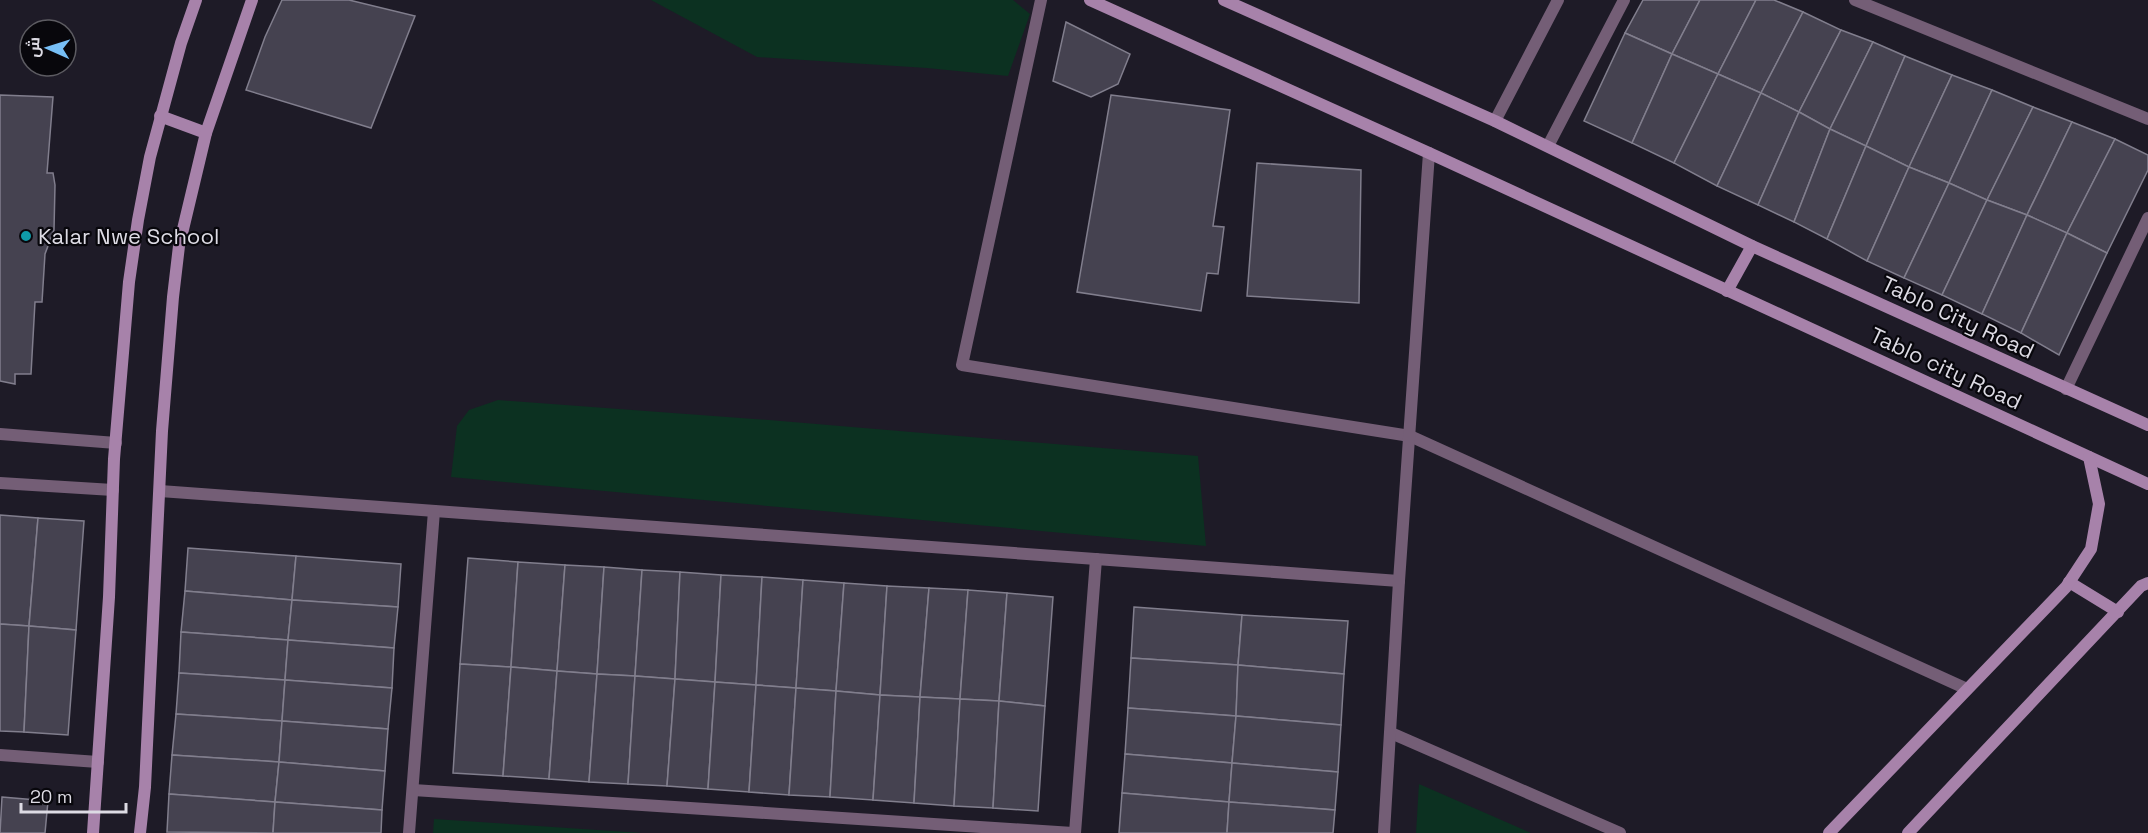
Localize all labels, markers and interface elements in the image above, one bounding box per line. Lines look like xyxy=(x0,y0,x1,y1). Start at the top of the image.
north arrow xyxy=(18,18,78,78)
text: ش xyxy=(22,36,45,58)
place label: Kalar Nwe School xyxy=(38,222,219,250)
marker: Kalar Nwe School xyxy=(19,229,33,243)
street label: Tablo City Road xyxy=(1877,269,2039,365)
street label: Tablo city Road xyxy=(1866,321,2026,415)
scale bar xyxy=(21,776,126,814)
text: 20 m xyxy=(30,785,73,808)

